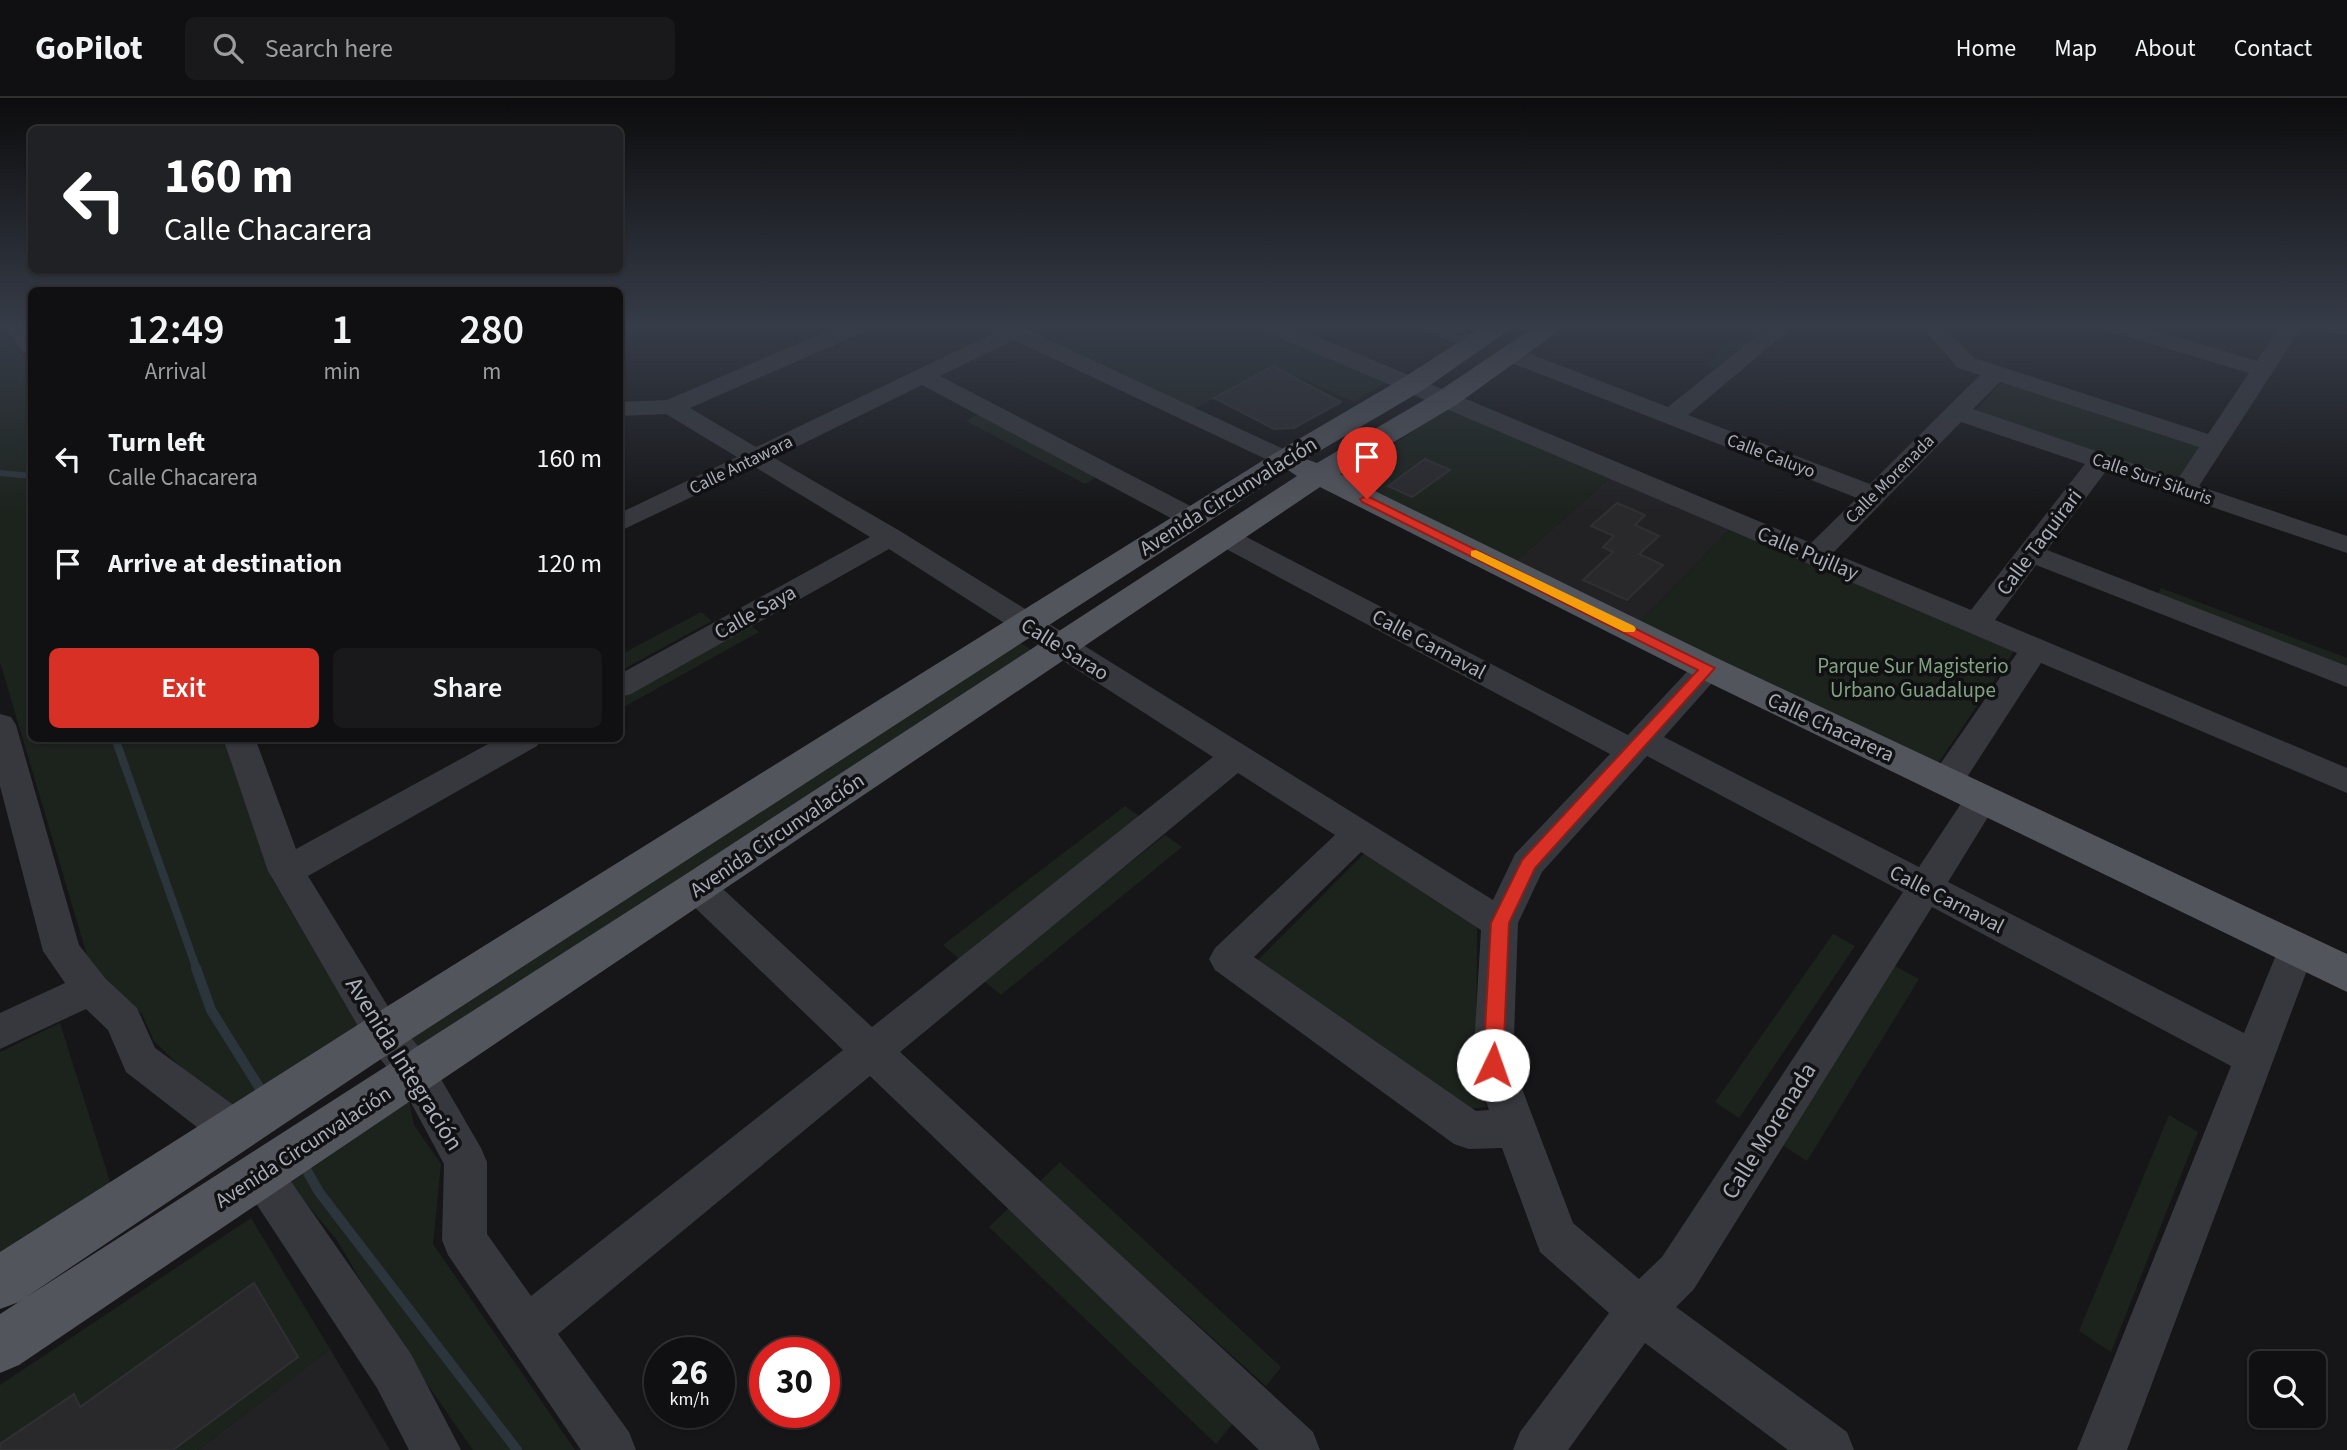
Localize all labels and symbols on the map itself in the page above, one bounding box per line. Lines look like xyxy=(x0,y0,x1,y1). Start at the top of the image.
pin xyxy=(1337,427,1397,499)
street label: Calle Caluyo xyxy=(1723,428,1819,484)
street label: Calle Antawara xyxy=(685,429,797,501)
street label: Avenida Circunvalación xyxy=(1133,429,1323,563)
street label: Calle Morenada xyxy=(1840,429,1940,529)
street label: Calle Suri Sikuris xyxy=(2089,447,2215,511)
street label: Calle Taquirari xyxy=(1989,483,2089,601)
street label: Calle Pujllay xyxy=(1753,518,1864,588)
street label: Calle Saya xyxy=(709,577,801,647)
street label: Calle Carnaval xyxy=(1367,601,1491,687)
street label: Calle Sarao xyxy=(1015,610,1115,688)
park label: Parque Sur Magisterio Urbano Guadalupe xyxy=(1817,651,2009,705)
street label: Calle Chacarera xyxy=(1763,685,1899,769)
street label: Avenida Circunvalación xyxy=(684,765,870,905)
street label: Calle Carnaval xyxy=(1884,857,2010,941)
street label: Avenida Integración xyxy=(336,970,472,1158)
position arrow xyxy=(1456,1028,1530,1102)
street label: Calle Morenada xyxy=(1713,1056,1825,1206)
street label: Avenida Circunvalación xyxy=(209,1079,397,1215)
speed limit sign: 30 xyxy=(749,1337,840,1428)

